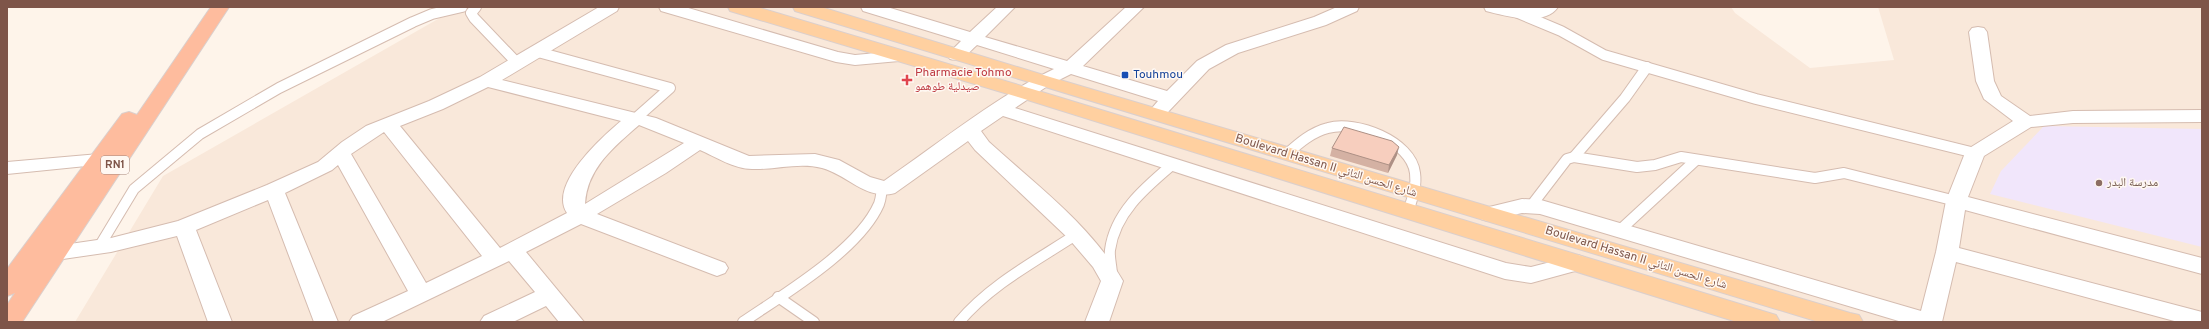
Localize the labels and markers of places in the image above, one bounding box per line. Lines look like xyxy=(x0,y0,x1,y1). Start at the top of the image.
place label: Pharmacie Tohmo صيدلية طوهمو xyxy=(915,65,1012,95)
place label: Touhmou xyxy=(1133,67,1183,83)
marker: Touhmou xyxy=(1120,70,1130,80)
marker: Pharmacie Tohmo صيدلية طوهمو xyxy=(902,75,912,85)
place label: مدرسة البدر xyxy=(2106,175,2158,191)
marker: مدرسة البدر xyxy=(2094,178,2104,188)

